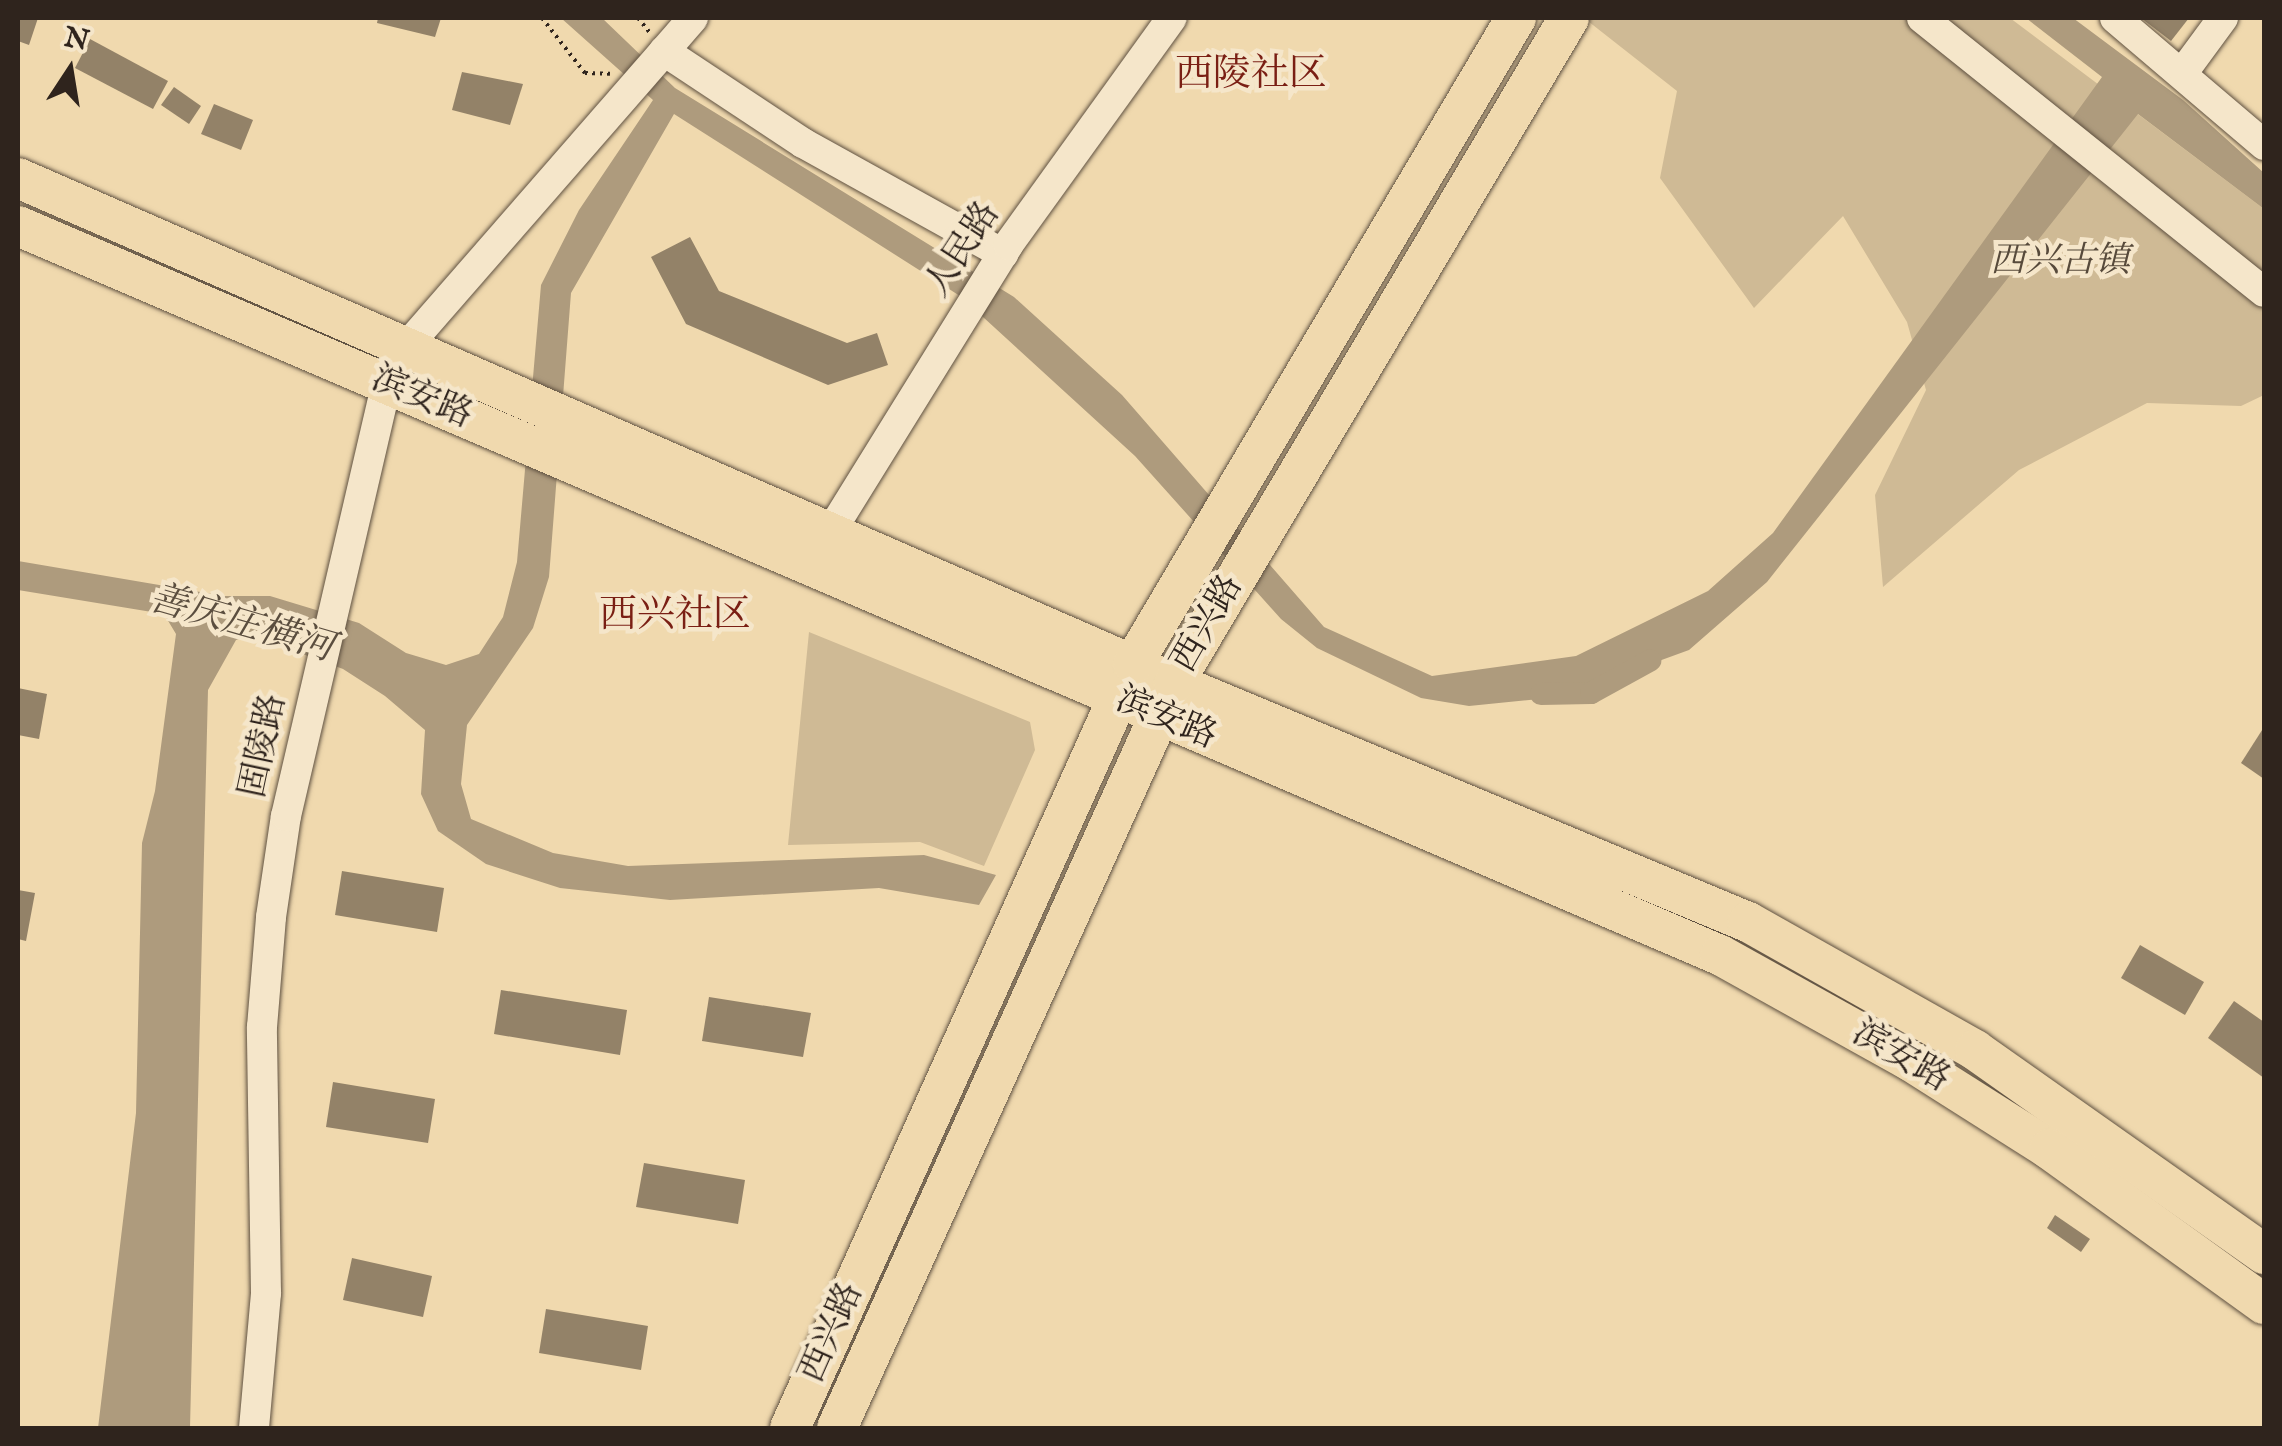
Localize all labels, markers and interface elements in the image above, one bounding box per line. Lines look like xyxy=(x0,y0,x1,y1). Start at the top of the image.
north arrow xyxy=(20,20,120,120)
text: N xyxy=(61,21,92,60)
district label: 西陵社区 xyxy=(1175,53,1327,99)
street label: 人民路 xyxy=(917,195,1009,305)
park label: 西兴古镇 xyxy=(1990,241,2130,283)
street label: 滨安路 xyxy=(365,358,479,438)
street label: 西兴路 xyxy=(1164,568,1252,680)
water label: 善庆庄横河 xyxy=(143,577,339,673)
district label: 西兴社区 xyxy=(599,594,751,640)
street label: 滨安路 xyxy=(1109,679,1223,759)
street label: 固陵路 xyxy=(233,690,295,802)
street label: 滨安路 xyxy=(1845,1013,1957,1101)
street label: 西兴路 xyxy=(791,1276,873,1390)

